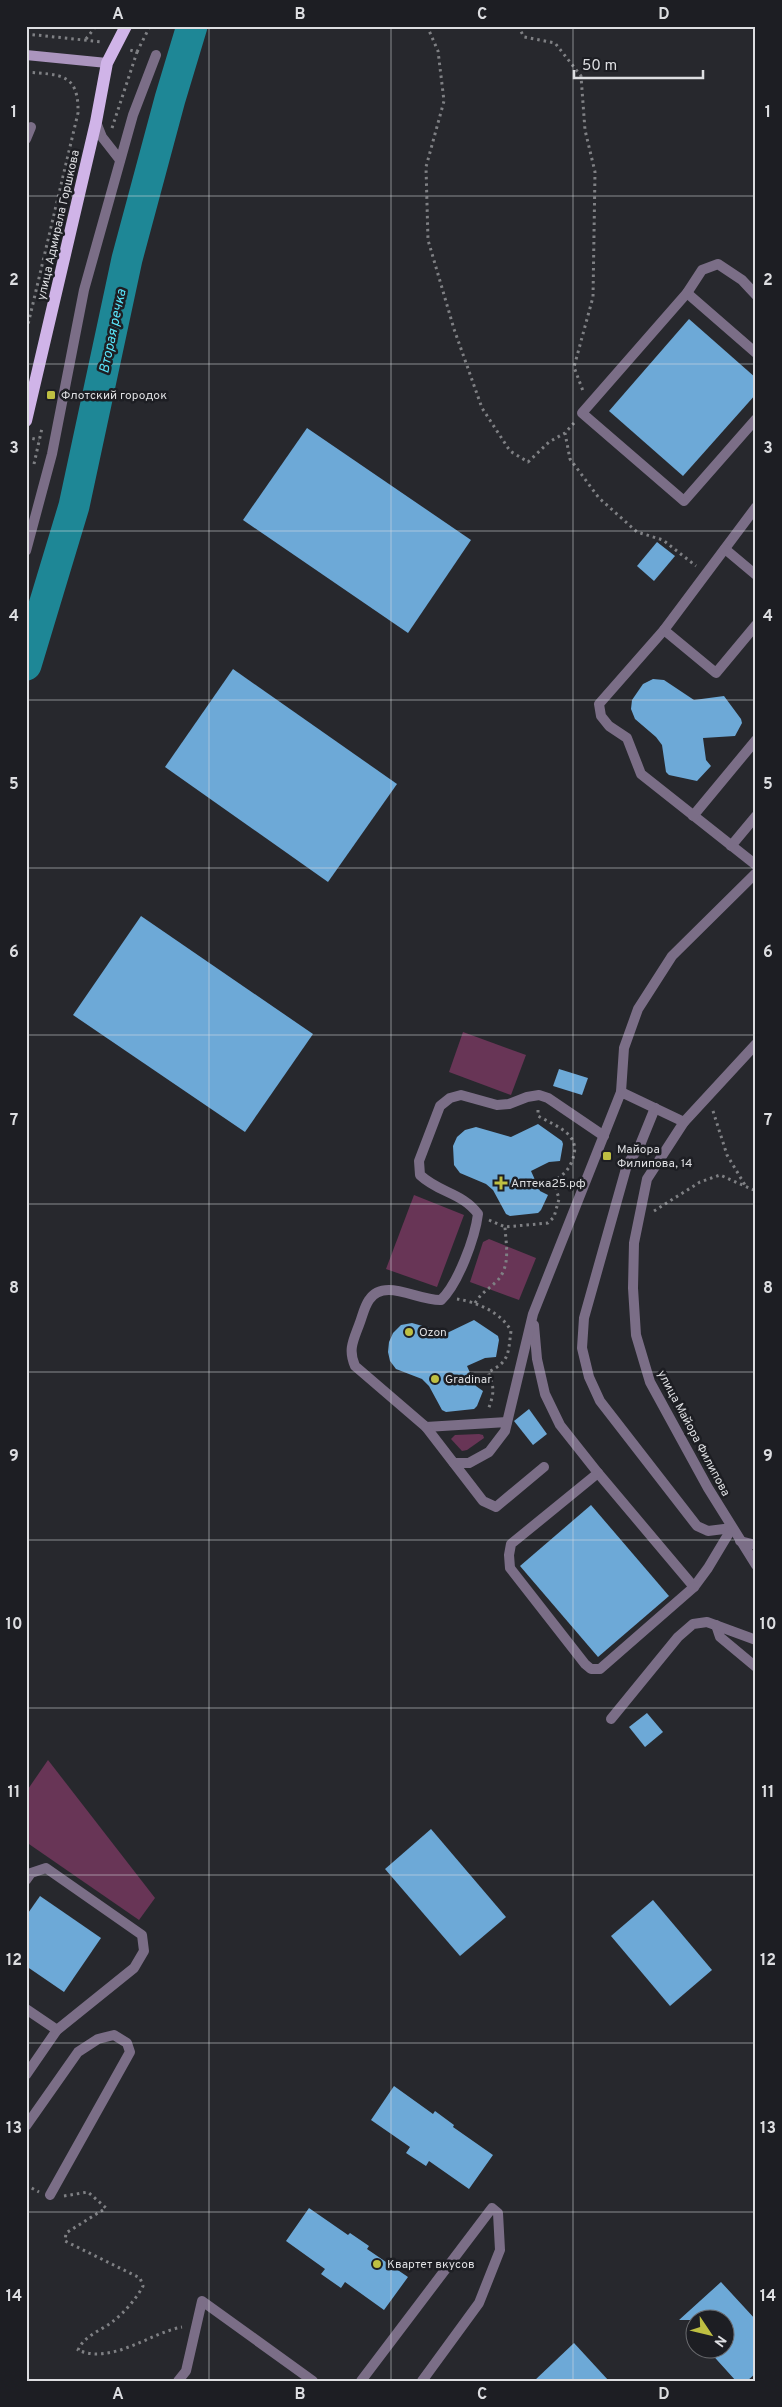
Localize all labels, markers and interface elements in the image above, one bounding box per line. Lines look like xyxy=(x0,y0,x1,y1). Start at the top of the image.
text: A xyxy=(112,5,124,25)
text: B xyxy=(294,5,306,25)
text: C xyxy=(477,5,487,25)
text: D xyxy=(658,5,670,25)
scale bar xyxy=(574,48,703,80)
text: 50 m xyxy=(582,57,617,76)
text: 1 xyxy=(11,103,17,123)
text: 1 xyxy=(765,103,771,123)
street label: улица Адмирала Горшкова xyxy=(34,148,84,302)
text: 2 xyxy=(9,271,19,291)
text: 2 xyxy=(763,271,773,291)
water label: Вторая речка xyxy=(96,287,131,375)
place label: Флотский городок xyxy=(61,388,167,404)
marker: Флотский городок xyxy=(45,389,57,401)
text: 3 xyxy=(9,439,19,459)
text: 3 xyxy=(763,439,773,459)
text: 4 xyxy=(9,607,19,627)
text: 4 xyxy=(763,607,773,627)
text: 5 xyxy=(9,775,19,795)
text: 5 xyxy=(763,775,773,795)
text: 6 xyxy=(9,943,19,963)
text: 6 xyxy=(763,943,773,963)
text: 7 xyxy=(10,1111,18,1131)
text: 7 xyxy=(764,1111,772,1131)
place label: Майора Филипова, 14 xyxy=(617,1142,692,1172)
marker: Майора Филипова, 14 xyxy=(601,1150,613,1162)
place label: Аптека25.рф xyxy=(511,1176,586,1192)
marker: Аптека25.рф xyxy=(495,1177,507,1189)
text: 8 xyxy=(9,1279,19,1299)
text: 8 xyxy=(763,1279,773,1299)
place label: Ozon xyxy=(419,1325,447,1341)
marker: Ozon xyxy=(403,1326,415,1338)
street label: улица Майора Филипова xyxy=(653,1368,733,1499)
place label: Gradinar xyxy=(445,1372,492,1388)
marker: Gradinar xyxy=(429,1373,441,1385)
text: 9 xyxy=(9,1447,19,1467)
text: 9 xyxy=(763,1447,773,1467)
text: 10 xyxy=(6,1615,22,1635)
text: 10 xyxy=(760,1615,776,1635)
text: 11 xyxy=(8,1783,20,1803)
text: 11 xyxy=(762,1783,774,1803)
text: 12 xyxy=(6,1951,22,1971)
text: 12 xyxy=(760,1951,776,1971)
text: 13 xyxy=(6,2119,22,2139)
text: 13 xyxy=(760,2119,776,2139)
place label: Квартет вкусов xyxy=(387,2257,475,2273)
marker: Квартет вкусов xyxy=(371,2258,383,2270)
text: 14 xyxy=(6,2287,22,2307)
text: 14 xyxy=(760,2287,776,2307)
north arrow xyxy=(684,2310,734,2360)
text: N xyxy=(710,2332,729,2350)
text: A xyxy=(112,2385,124,2405)
text: B xyxy=(294,2385,306,2405)
text: C xyxy=(477,2385,487,2405)
text: D xyxy=(658,2385,670,2405)

